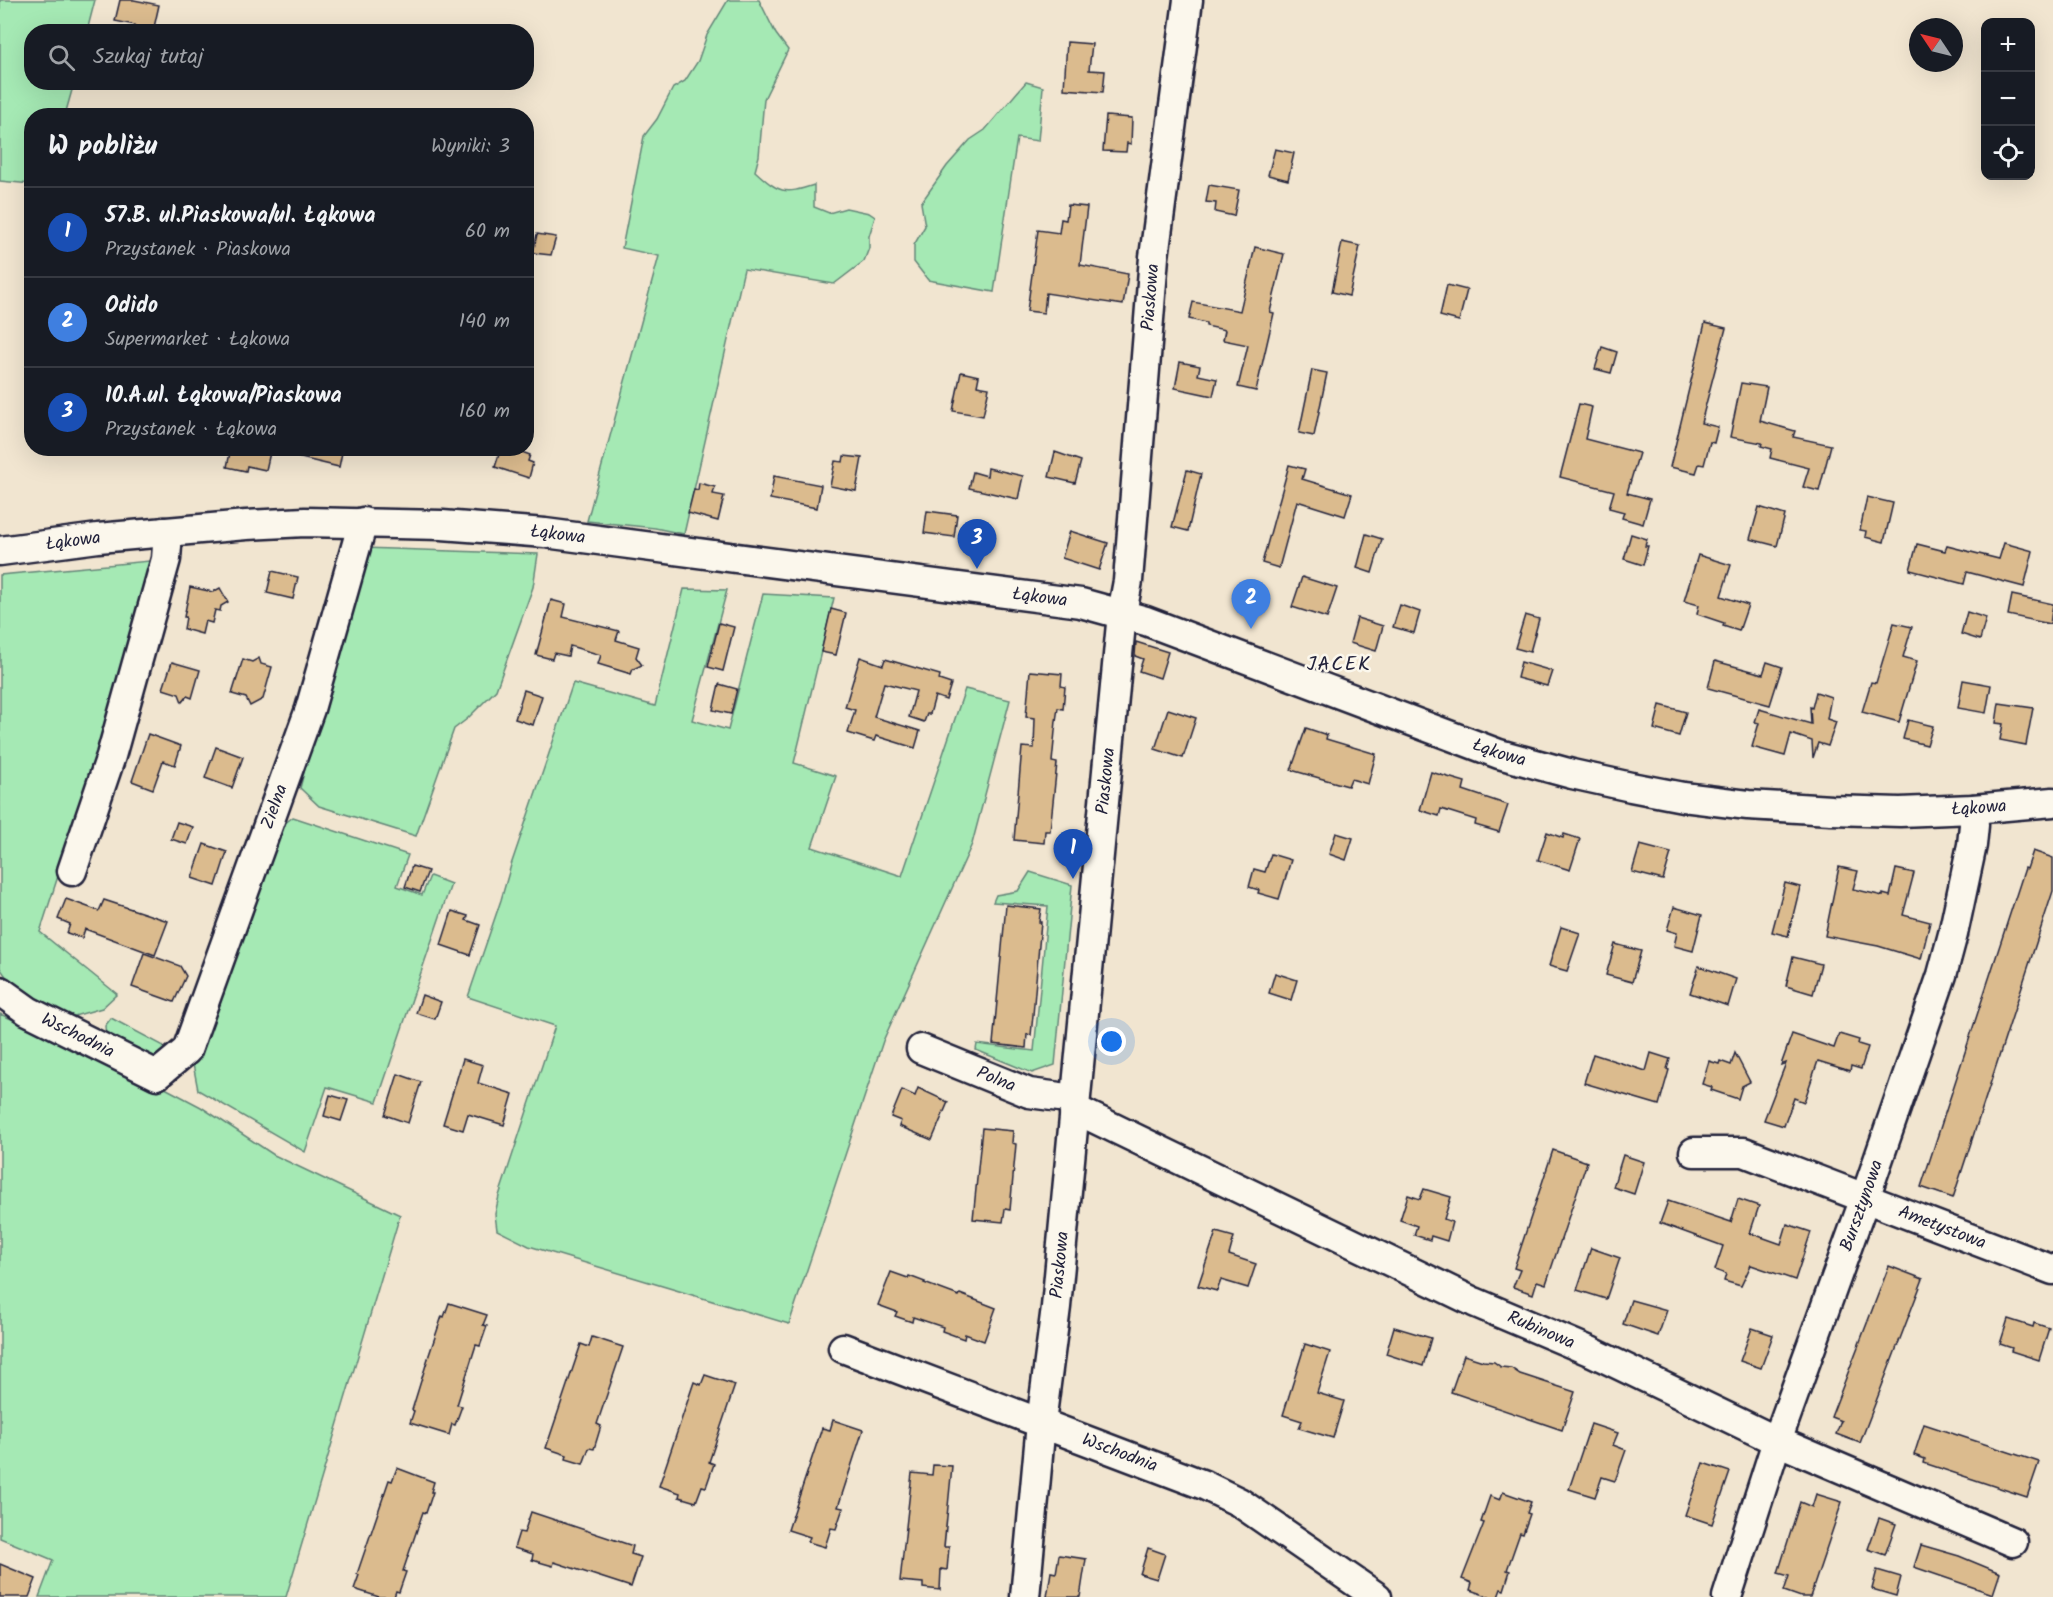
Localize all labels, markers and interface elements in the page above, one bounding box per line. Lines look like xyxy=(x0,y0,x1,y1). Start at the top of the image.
north arrow xyxy=(1909,18,1963,72)
map controls xyxy=(1981,18,2035,180)
button: + xyxy=(1981,18,2035,72)
search box xyxy=(24,24,534,90)
text: Szukaj tutaj xyxy=(93,40,204,75)
icon: search xyxy=(45,41,78,74)
button: − xyxy=(1981,72,2035,126)
text: W pobliżu xyxy=(48,126,157,168)
button: locate xyxy=(1981,126,2035,180)
text: Wyniki: 3 xyxy=(431,131,510,163)
text: 57.B. ul.Piaskowa/ul. Łąkowa xyxy=(105,199,375,234)
text: 1 xyxy=(64,216,71,248)
text: 60 m xyxy=(465,216,510,248)
text: Przystanek · Piaskowa xyxy=(105,234,291,266)
street label: Piaskowa xyxy=(1134,263,1168,332)
text: Odido xyxy=(105,289,158,324)
text: 2 xyxy=(62,306,73,338)
text: 140 m xyxy=(459,306,510,338)
text: Supermarket · Łąkowa xyxy=(105,324,290,356)
text: 10.A.ul. Łąkowa/Piaskowa xyxy=(105,379,342,414)
text: 3 xyxy=(62,396,73,428)
text: 160 m xyxy=(459,396,510,428)
text: Przystanek · Łąkowa xyxy=(105,414,277,446)
street label: Łąkowa xyxy=(530,517,587,553)
pin: 3 xyxy=(958,520,996,569)
street label: Łąkowa xyxy=(44,523,103,559)
street label: Łąkowa xyxy=(1011,580,1069,616)
pin: 2 xyxy=(1232,580,1270,629)
district label: JACEK xyxy=(1307,649,1371,681)
street label: Łąkowa xyxy=(1468,731,1529,775)
street label: Piaskowa xyxy=(1088,746,1124,816)
street label: Zielna xyxy=(253,780,296,833)
street label: Łąkowa xyxy=(1951,792,2008,824)
pin: 1 xyxy=(1054,830,1092,879)
street label: Wschodnia xyxy=(36,1005,120,1066)
your location xyxy=(1097,1027,1126,1056)
street label: Polna xyxy=(972,1059,1020,1101)
street label: Bursztynowa xyxy=(1832,1156,1892,1256)
street label: Ametystowa xyxy=(1894,1198,1990,1258)
street label: Piaskowa xyxy=(1042,1230,1078,1300)
street label: Rubinowa xyxy=(1503,1303,1579,1358)
street label: Wschodnia xyxy=(1078,1425,1162,1481)

